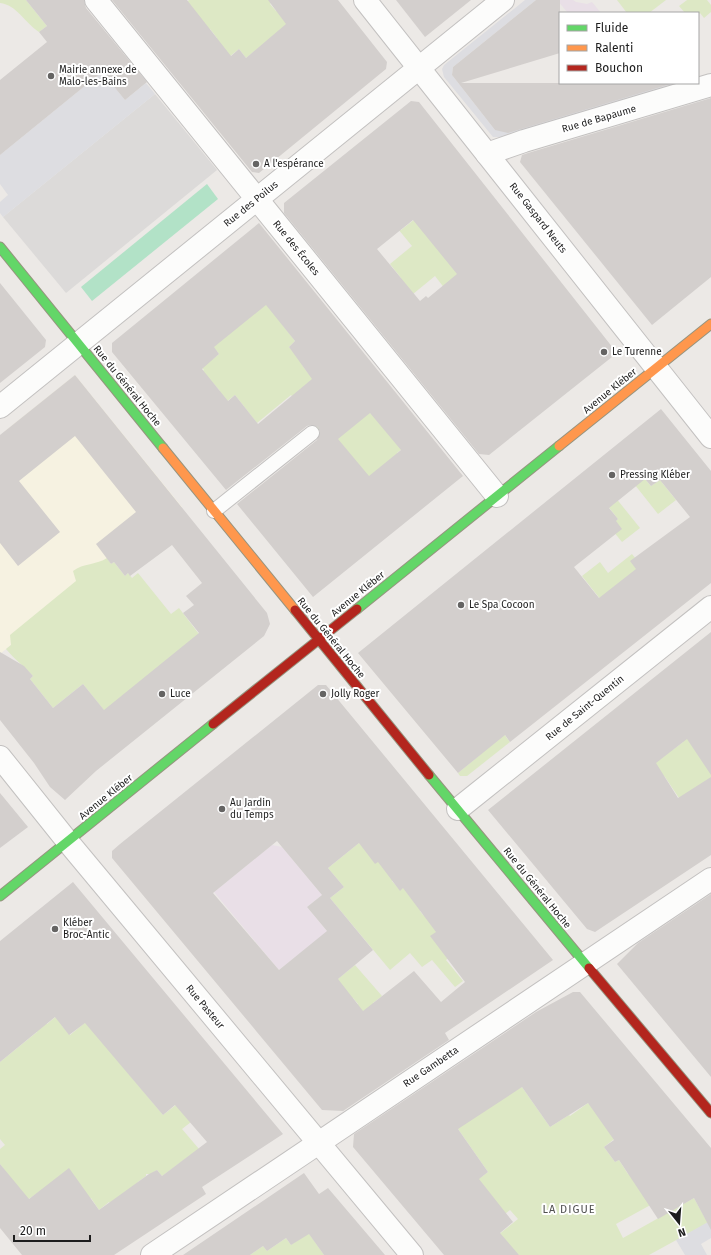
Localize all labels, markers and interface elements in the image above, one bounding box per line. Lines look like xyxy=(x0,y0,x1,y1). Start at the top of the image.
legend xyxy=(559,12,699,84)
text: Fluide xyxy=(595,21,628,35)
text: Ralenti xyxy=(595,41,633,55)
text: Bouchon xyxy=(595,61,643,75)
place label: Mairie annexe de Malo-les-Bains xyxy=(59,64,137,88)
marker: Mairie annexe de Malo-les-Bains xyxy=(46,71,56,81)
street label: Rue de Bapaume xyxy=(560,103,638,135)
place label: A l'espérance xyxy=(264,158,324,170)
marker: A l'espérance xyxy=(251,159,261,169)
street label: Rue des Poilus xyxy=(221,178,281,230)
street label: Rue Gaspard Neuts xyxy=(507,180,569,256)
street label: Rue des Écoles xyxy=(270,217,324,278)
street label: Rue du Général Hoche xyxy=(91,343,163,429)
place label: Le Turenne xyxy=(612,346,662,358)
marker: Le Turenne xyxy=(599,347,609,357)
street label: Avenue Kléber xyxy=(581,366,639,416)
place label: Pressing Kléber xyxy=(620,469,690,481)
marker: Pressing Kléber xyxy=(607,470,617,480)
street label: Avenue Kléber xyxy=(329,569,387,619)
street label: Rue du Général Hoche xyxy=(295,595,367,681)
place label: Le Spa Cocoon xyxy=(469,599,535,611)
marker: Le Spa Cocoon xyxy=(456,600,466,610)
street label: Rue de Saint-Quentin xyxy=(543,673,627,743)
place label: Luce xyxy=(170,688,191,700)
place label: Jolly Roger xyxy=(331,688,379,700)
marker: Luce xyxy=(157,689,167,699)
marker: Jolly Roger xyxy=(318,689,328,699)
street label: Avenue Kléber xyxy=(77,772,135,822)
place label: Au Jardin du Temps xyxy=(230,797,274,821)
marker: Au Jardin du Temps xyxy=(217,804,227,814)
street label: Rue du Général Hoche xyxy=(501,845,573,931)
place label: Kléber Broc-Antic xyxy=(63,917,110,941)
marker: Kléber Broc-Antic xyxy=(50,924,60,934)
street label: Rue Pasteur xyxy=(183,983,227,1032)
street label: Rue Gambetta xyxy=(401,1044,461,1090)
district label: LA DIGUE xyxy=(542,1203,596,1216)
north arrow xyxy=(659,1203,699,1243)
scale bar xyxy=(14,1217,90,1243)
text: 20 m xyxy=(20,1224,46,1238)
text: N xyxy=(676,1225,687,1239)

